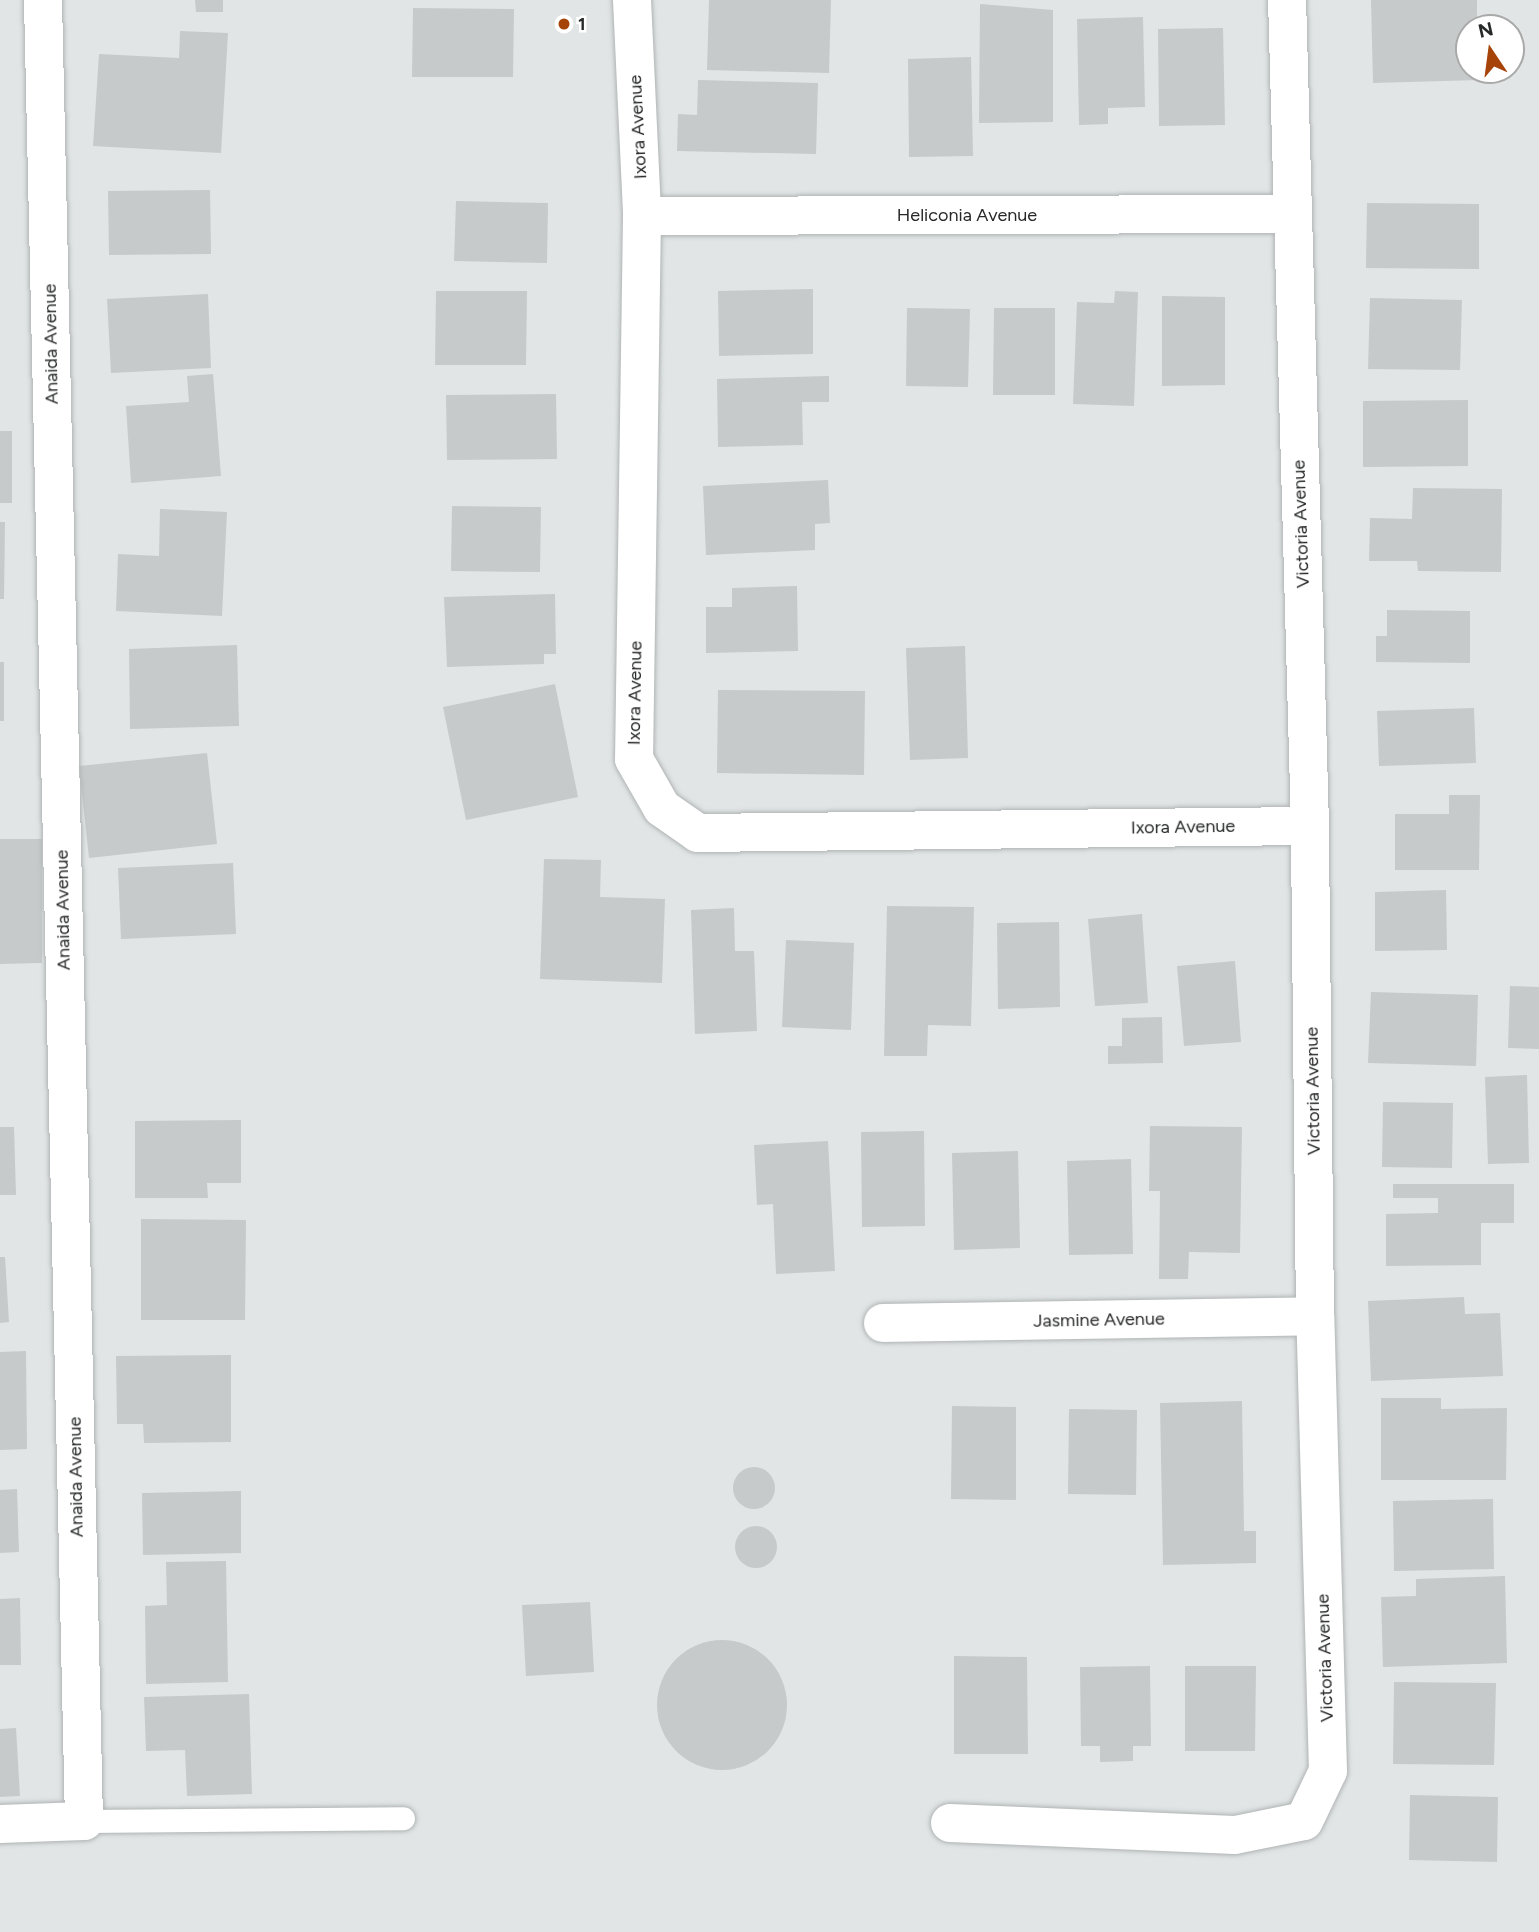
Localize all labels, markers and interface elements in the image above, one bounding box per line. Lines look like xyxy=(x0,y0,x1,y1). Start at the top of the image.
place label: 1 xyxy=(578,13,586,35)
north arrow xyxy=(1455,14,1525,84)
marker: 1 xyxy=(556,16,572,32)
text: N xyxy=(1476,17,1495,43)
street label: Ixora Avenue xyxy=(624,74,652,180)
street label: Heliconia Avenue xyxy=(897,204,1037,226)
street label: Anaida Avenue xyxy=(39,284,63,404)
street label: Victoria Avenue xyxy=(1288,459,1314,589)
street label: Ixora Avenue xyxy=(623,641,647,745)
street label: Ixora Avenue xyxy=(1131,815,1235,839)
street label: Anaida Avenue xyxy=(51,850,75,970)
street label: Victoria Avenue xyxy=(1301,1027,1325,1155)
street label: Jasmine Avenue xyxy=(1033,1308,1165,1332)
street label: Anaida Avenue xyxy=(64,1417,88,1537)
street label: Victoria Avenue xyxy=(1312,1593,1338,1723)

